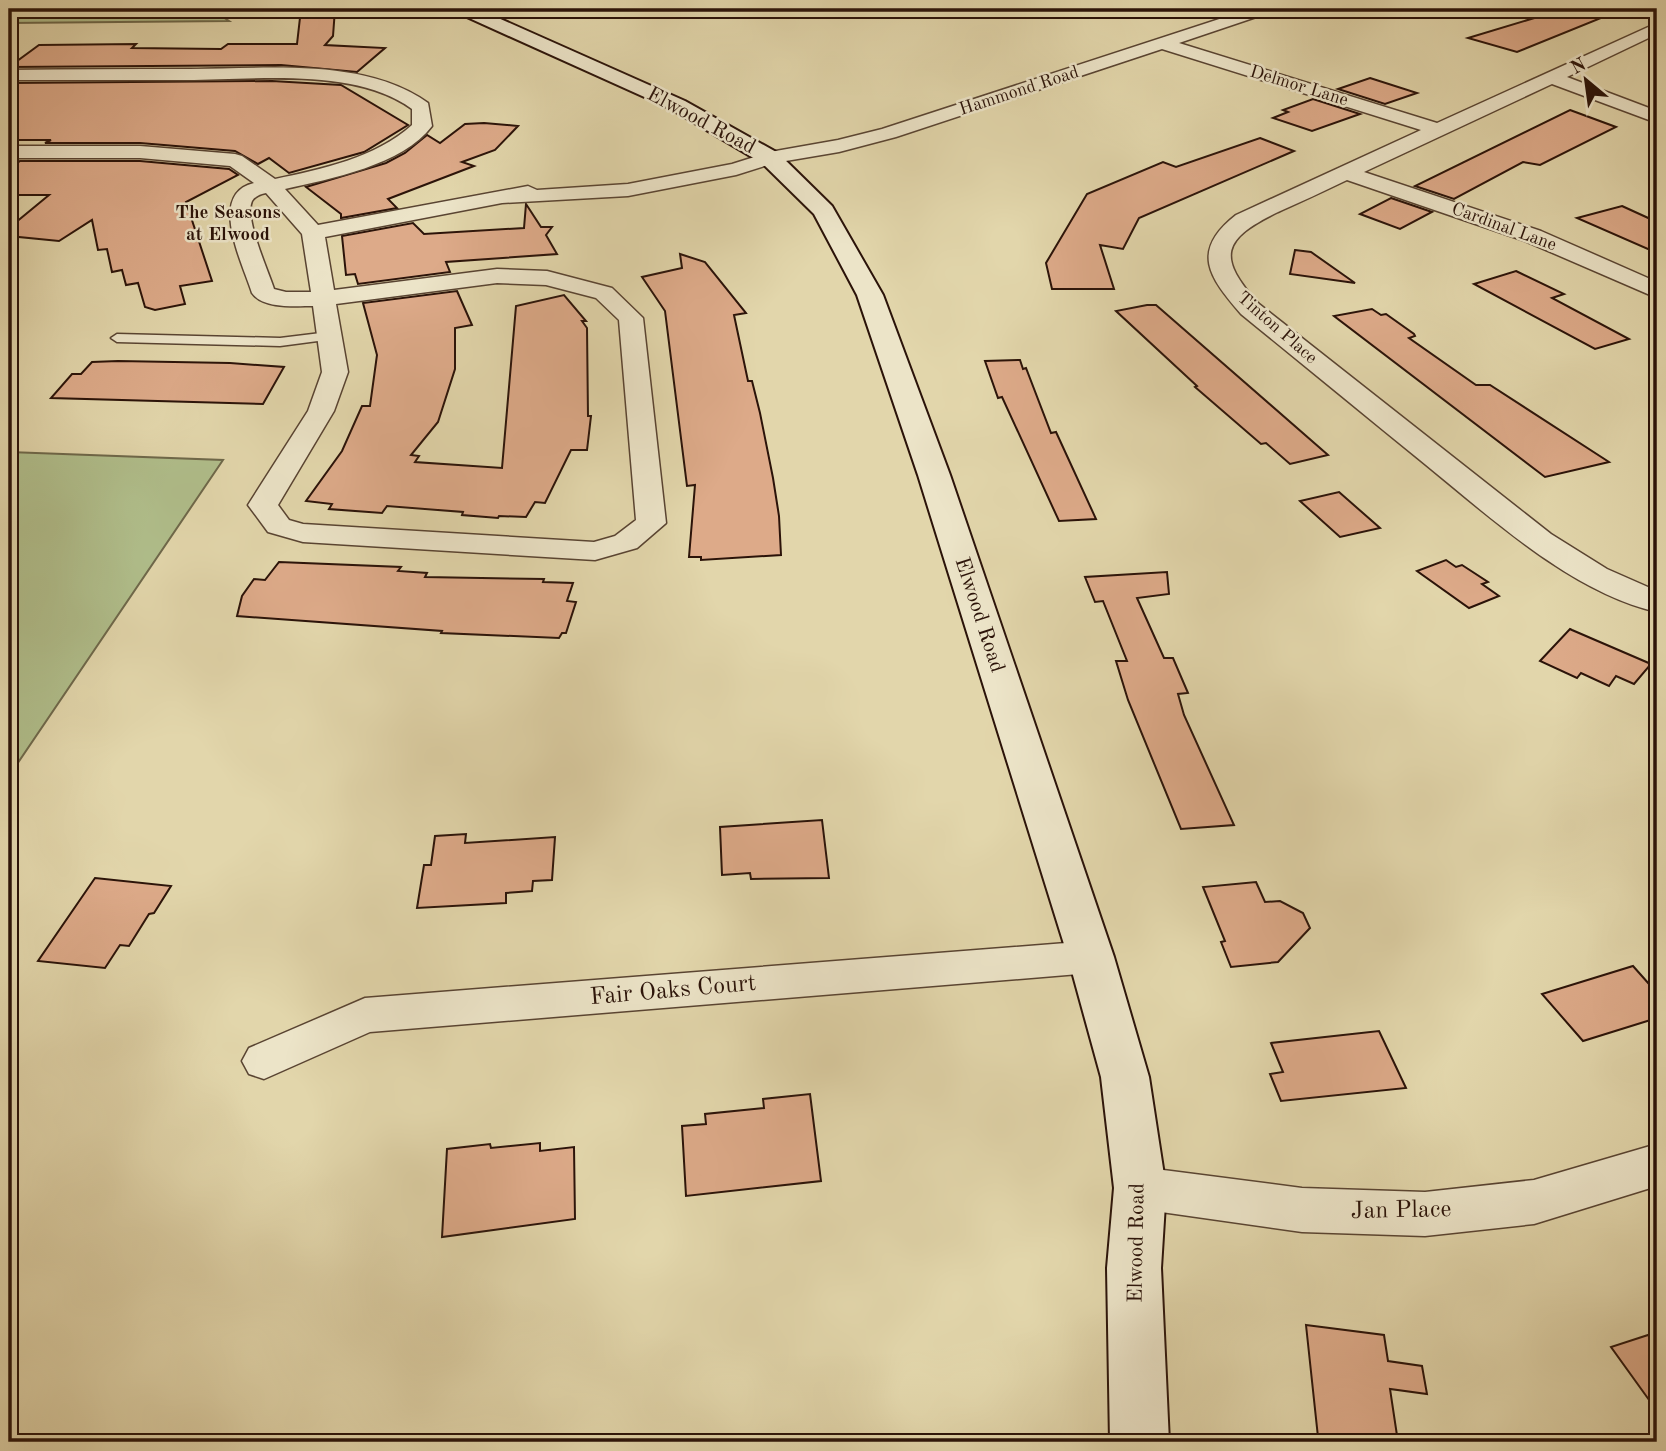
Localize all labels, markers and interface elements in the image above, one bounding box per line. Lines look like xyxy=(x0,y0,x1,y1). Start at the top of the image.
north arrow xyxy=(1550,46,1620,116)
text: N xyxy=(1568,55,1590,79)
street label: Hammond Road xyxy=(957,63,1081,119)
street label: Delmor Lane xyxy=(1248,63,1350,109)
street label: Elwood Road xyxy=(643,84,759,158)
street label: Cardinal Lane xyxy=(1449,200,1559,254)
district label: The Seasons at Elwood xyxy=(175,204,281,245)
street label: Tinton Place xyxy=(1234,289,1320,367)
street label: Elwood Road xyxy=(950,555,1008,675)
street label: Fair Oaks Court xyxy=(589,972,757,1010)
street label: Elwood Road xyxy=(1125,1183,1149,1303)
street label: Jan Place xyxy=(1350,1198,1452,1224)

